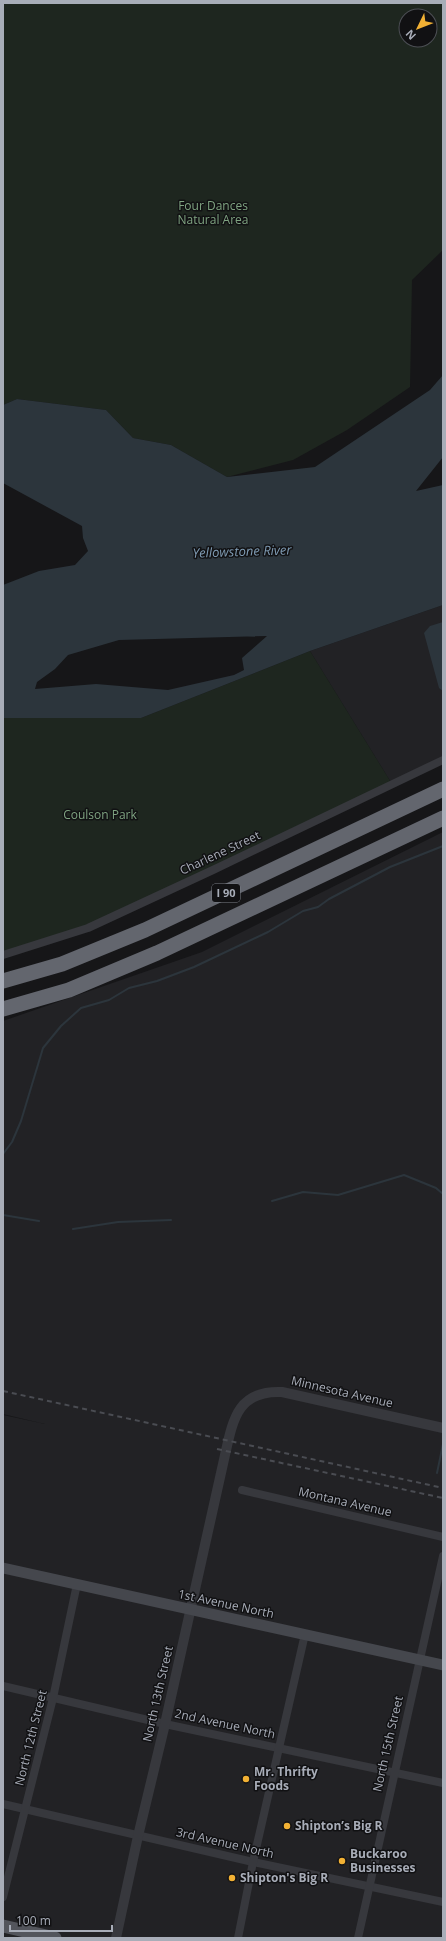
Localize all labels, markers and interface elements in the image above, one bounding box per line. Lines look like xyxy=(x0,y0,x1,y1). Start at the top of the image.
north arrow xyxy=(398,8,438,48)
text: N xyxy=(402,27,419,44)
park label: Four Dances Natural Area xyxy=(178,197,248,228)
water label: Yellowstone River xyxy=(192,540,293,562)
park label: Coulson Park xyxy=(63,806,138,823)
street label: Charlene Street xyxy=(177,826,263,879)
road number: I 90 xyxy=(212,884,240,902)
street label: Minnesota Avenue xyxy=(290,1372,395,1412)
street label: Montana Avenue xyxy=(297,1483,394,1521)
street label: 1st Avenue North xyxy=(177,1585,276,1622)
street label: North 13th Street xyxy=(138,1644,177,1743)
street label: North 12th Street xyxy=(10,1688,51,1787)
street label: North 15th Street xyxy=(368,1694,407,1793)
street label: 2nd Avenue North xyxy=(173,1705,277,1742)
place label: Mr. Thrifty Foods xyxy=(254,1763,318,1794)
marker: Mr. Thrifty Foods xyxy=(241,1774,251,1784)
place label: Shipton’s Big R xyxy=(295,1817,383,1834)
marker: Shipton’s Big R xyxy=(282,1821,292,1831)
street label: 3rd Avenue North xyxy=(175,1823,276,1862)
place label: Buckaroo Businesses xyxy=(350,1845,416,1876)
marker: Buckaroo Businesses xyxy=(337,1856,347,1866)
place label: Shipton's Big R xyxy=(240,1869,328,1886)
marker: Shipton's Big R xyxy=(227,1873,237,1883)
scale bar xyxy=(10,1907,112,1933)
text: 100 m xyxy=(16,1912,51,1929)

